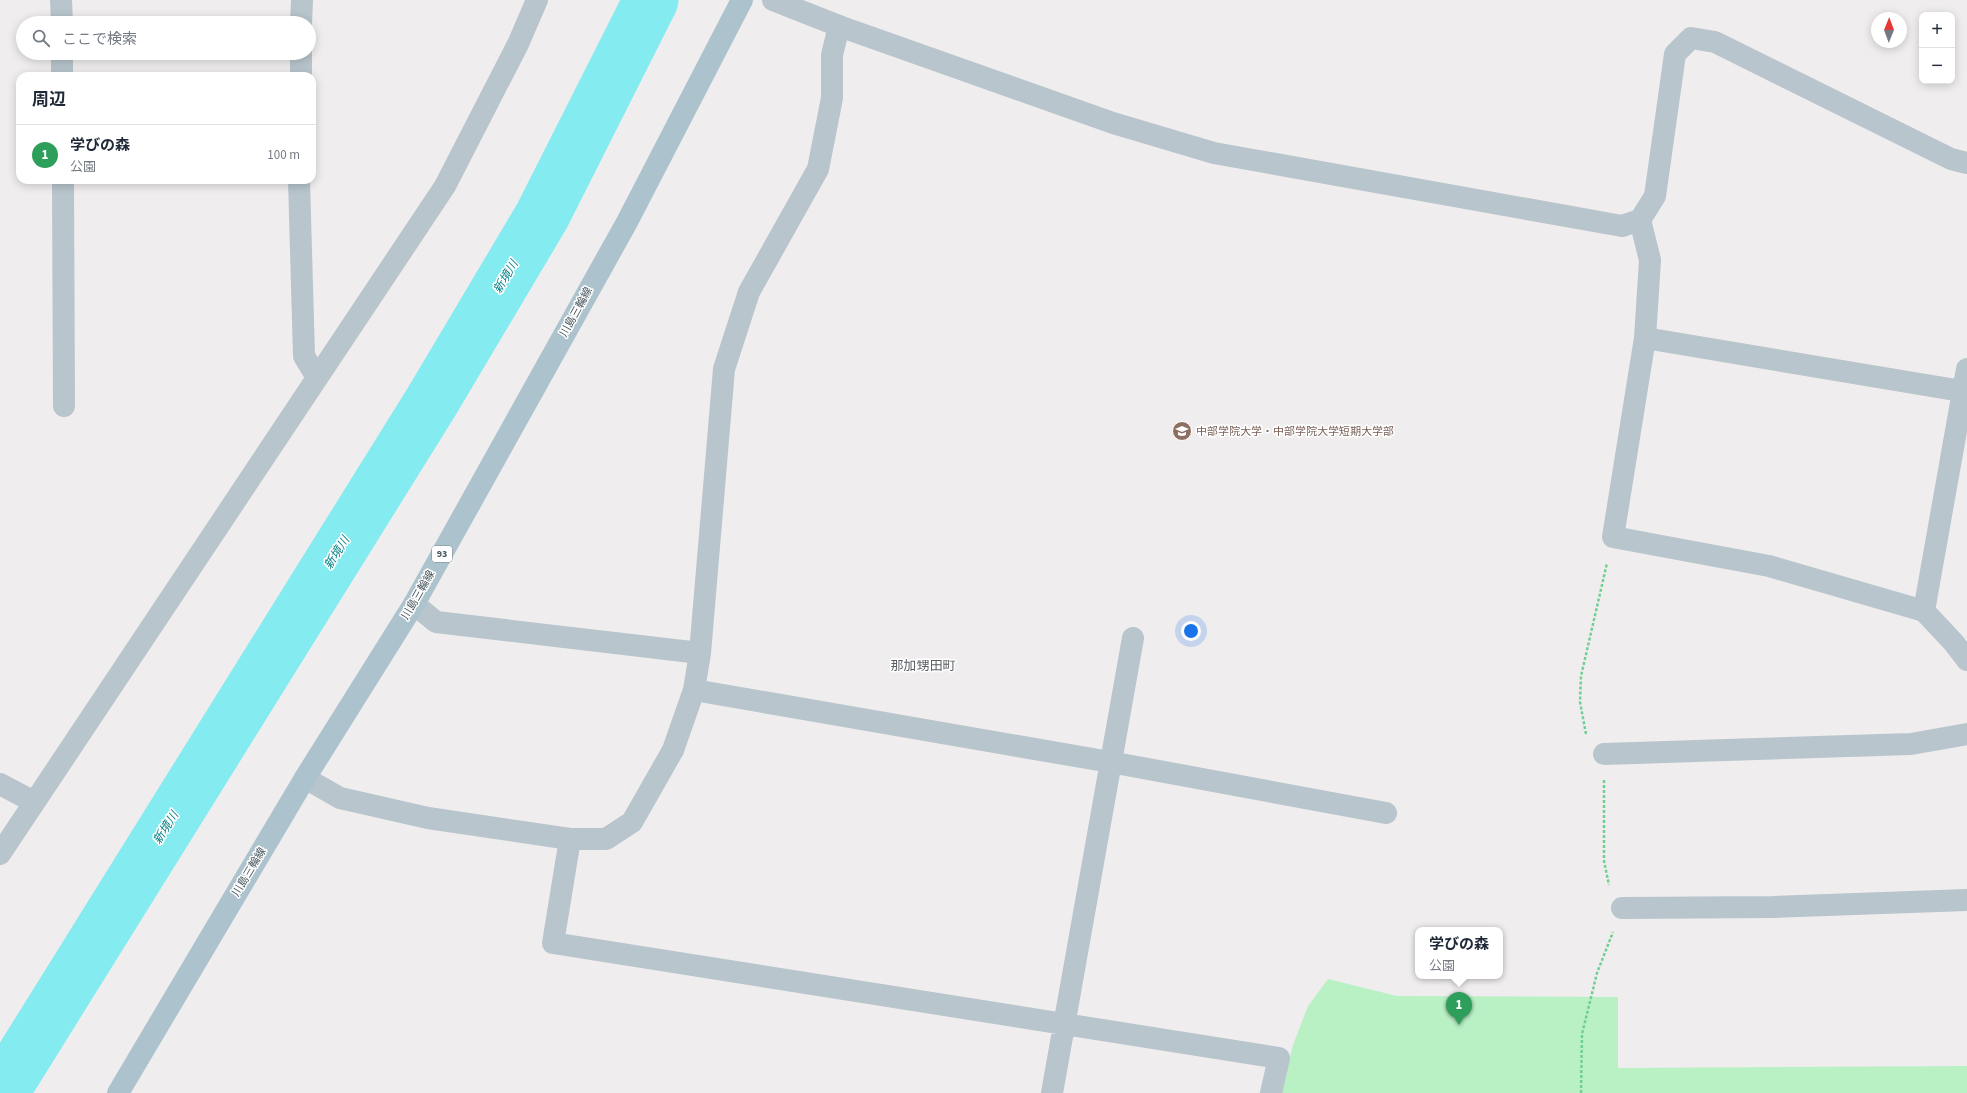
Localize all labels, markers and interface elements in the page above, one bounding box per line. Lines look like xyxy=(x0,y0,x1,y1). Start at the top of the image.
north arrow xyxy=(1871,12,1907,48)
map controls xyxy=(1919,12,1955,84)
button: + xyxy=(1919,12,1955,48)
search box xyxy=(16,16,316,60)
icon: search xyxy=(30,27,52,49)
text: ここで検索 xyxy=(62,29,137,50)
button: − xyxy=(1919,48,1955,84)
text: 周辺 xyxy=(32,88,66,112)
text: 学びの森 xyxy=(70,135,130,156)
text: 1 xyxy=(42,146,48,164)
text: 100 m xyxy=(267,146,300,164)
text: 公園 xyxy=(70,158,96,176)
water label: 新境川 xyxy=(489,255,524,297)
street label: 川島三輪線 xyxy=(556,284,596,340)
school or university icon: 中部学院大学・中部学院大学短期大学部 xyxy=(1171,420,1193,442)
place label: 中部学院大学・中部学院大学短期大学部 xyxy=(1196,424,1394,439)
water label: 新境川 xyxy=(320,532,355,573)
road number: 93 xyxy=(432,546,452,562)
street label: 川島三輪線 xyxy=(398,567,438,623)
your location xyxy=(1181,621,1201,641)
district label: 那加甥田町 xyxy=(890,657,956,675)
water label: 新境川 xyxy=(149,807,184,848)
street label: 川島三輪線 xyxy=(228,845,270,899)
popup xyxy=(1415,927,1503,979)
text: 学びの森 xyxy=(1429,934,1489,955)
text: 公園 xyxy=(1429,957,1455,975)
pin: 1 xyxy=(1446,992,1472,1025)

